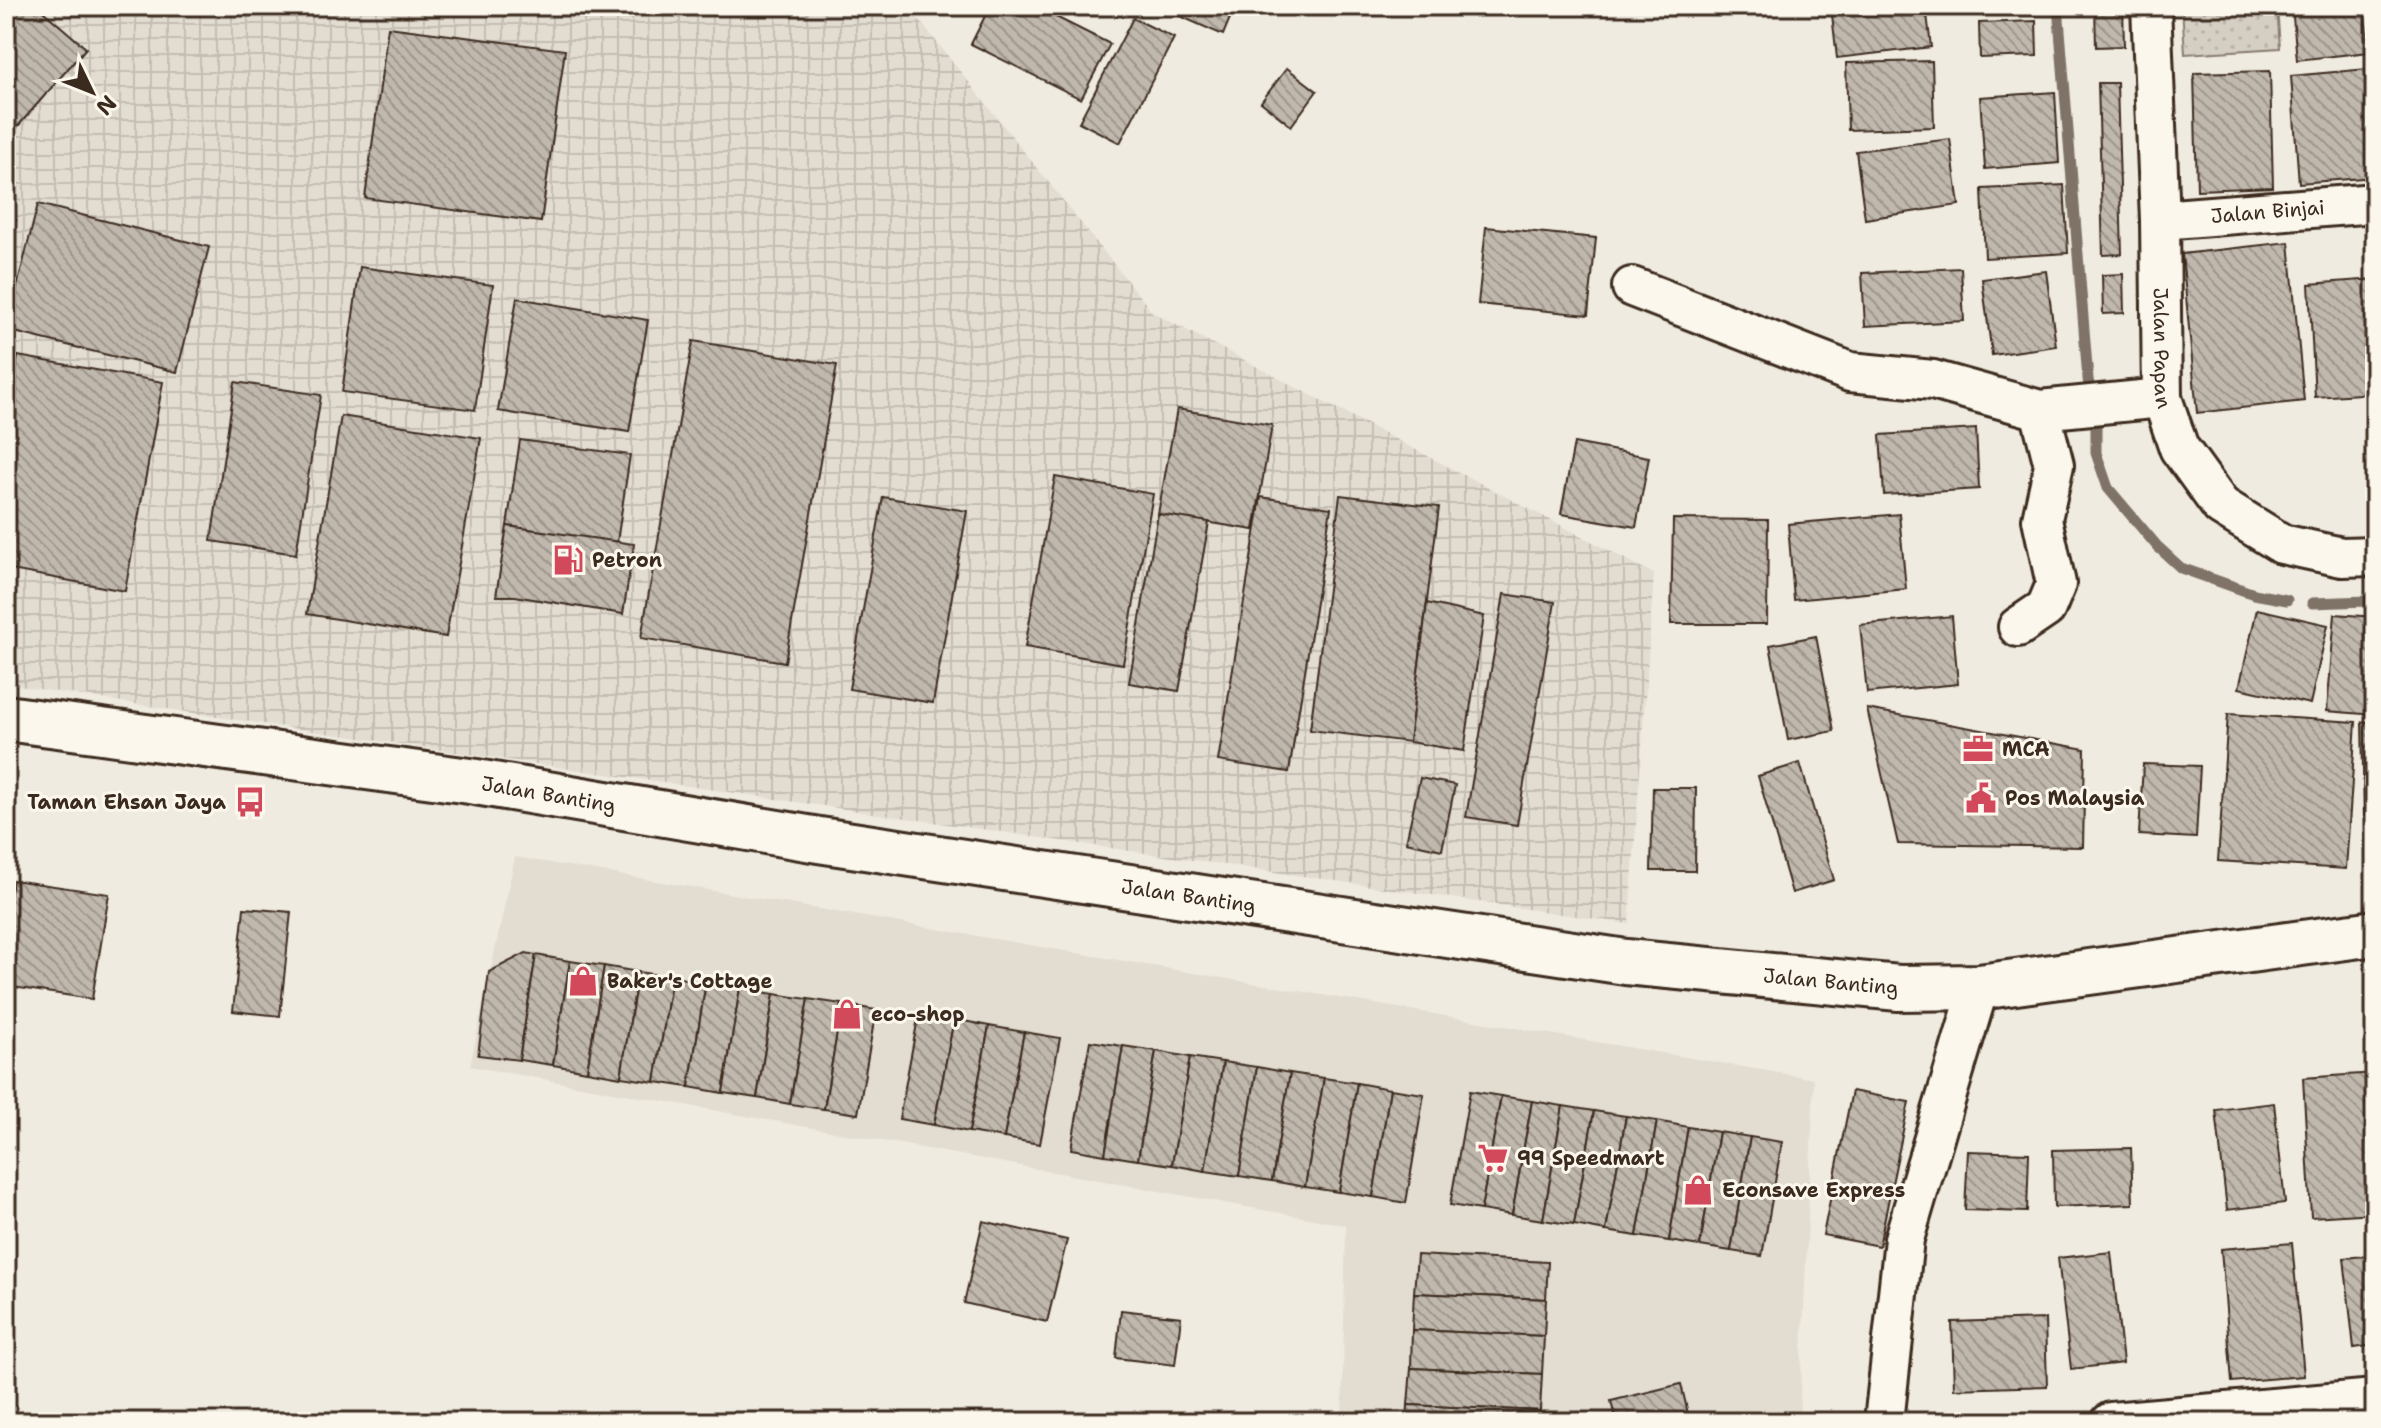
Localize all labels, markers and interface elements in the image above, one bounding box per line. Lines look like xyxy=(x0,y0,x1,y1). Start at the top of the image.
north arrow xyxy=(52,52,132,132)
text: N xyxy=(90,89,123,122)
street label: Jalan Binjai xyxy=(2210,194,2326,229)
street label: Jalan Papan xyxy=(2148,287,2178,412)
fuel station icon: Petron xyxy=(551,543,585,577)
place label: Petron xyxy=(592,547,662,573)
office icon: MCA xyxy=(1961,732,1995,766)
place label: MCA xyxy=(2002,736,2050,762)
street label: Jalan Banting xyxy=(479,770,618,818)
public building icon: Pos Malaysia xyxy=(1964,781,1998,815)
bus stop icon: Taman Ehsan Jaya xyxy=(233,785,267,819)
place label: Pos Malaysia xyxy=(2005,785,2145,811)
place label: Taman Ehsan Jaya xyxy=(27,789,226,815)
street label: Jalan Banting xyxy=(1119,873,1258,919)
street label: Jalan Banting xyxy=(1762,962,1900,1001)
shop icon: Baker's Cottage xyxy=(566,964,600,998)
place label: Baker's Cottage xyxy=(607,968,772,994)
shop icon: eco-shop xyxy=(830,997,864,1031)
place label: eco-shop xyxy=(871,1001,965,1027)
supermarket icon: 99 Speedmart xyxy=(1476,1141,1510,1175)
place label: 99 Speedmart xyxy=(1517,1145,1665,1171)
shop icon: Econsave Express xyxy=(1681,1173,1715,1207)
place label: Econsave Express xyxy=(1722,1177,1905,1203)

